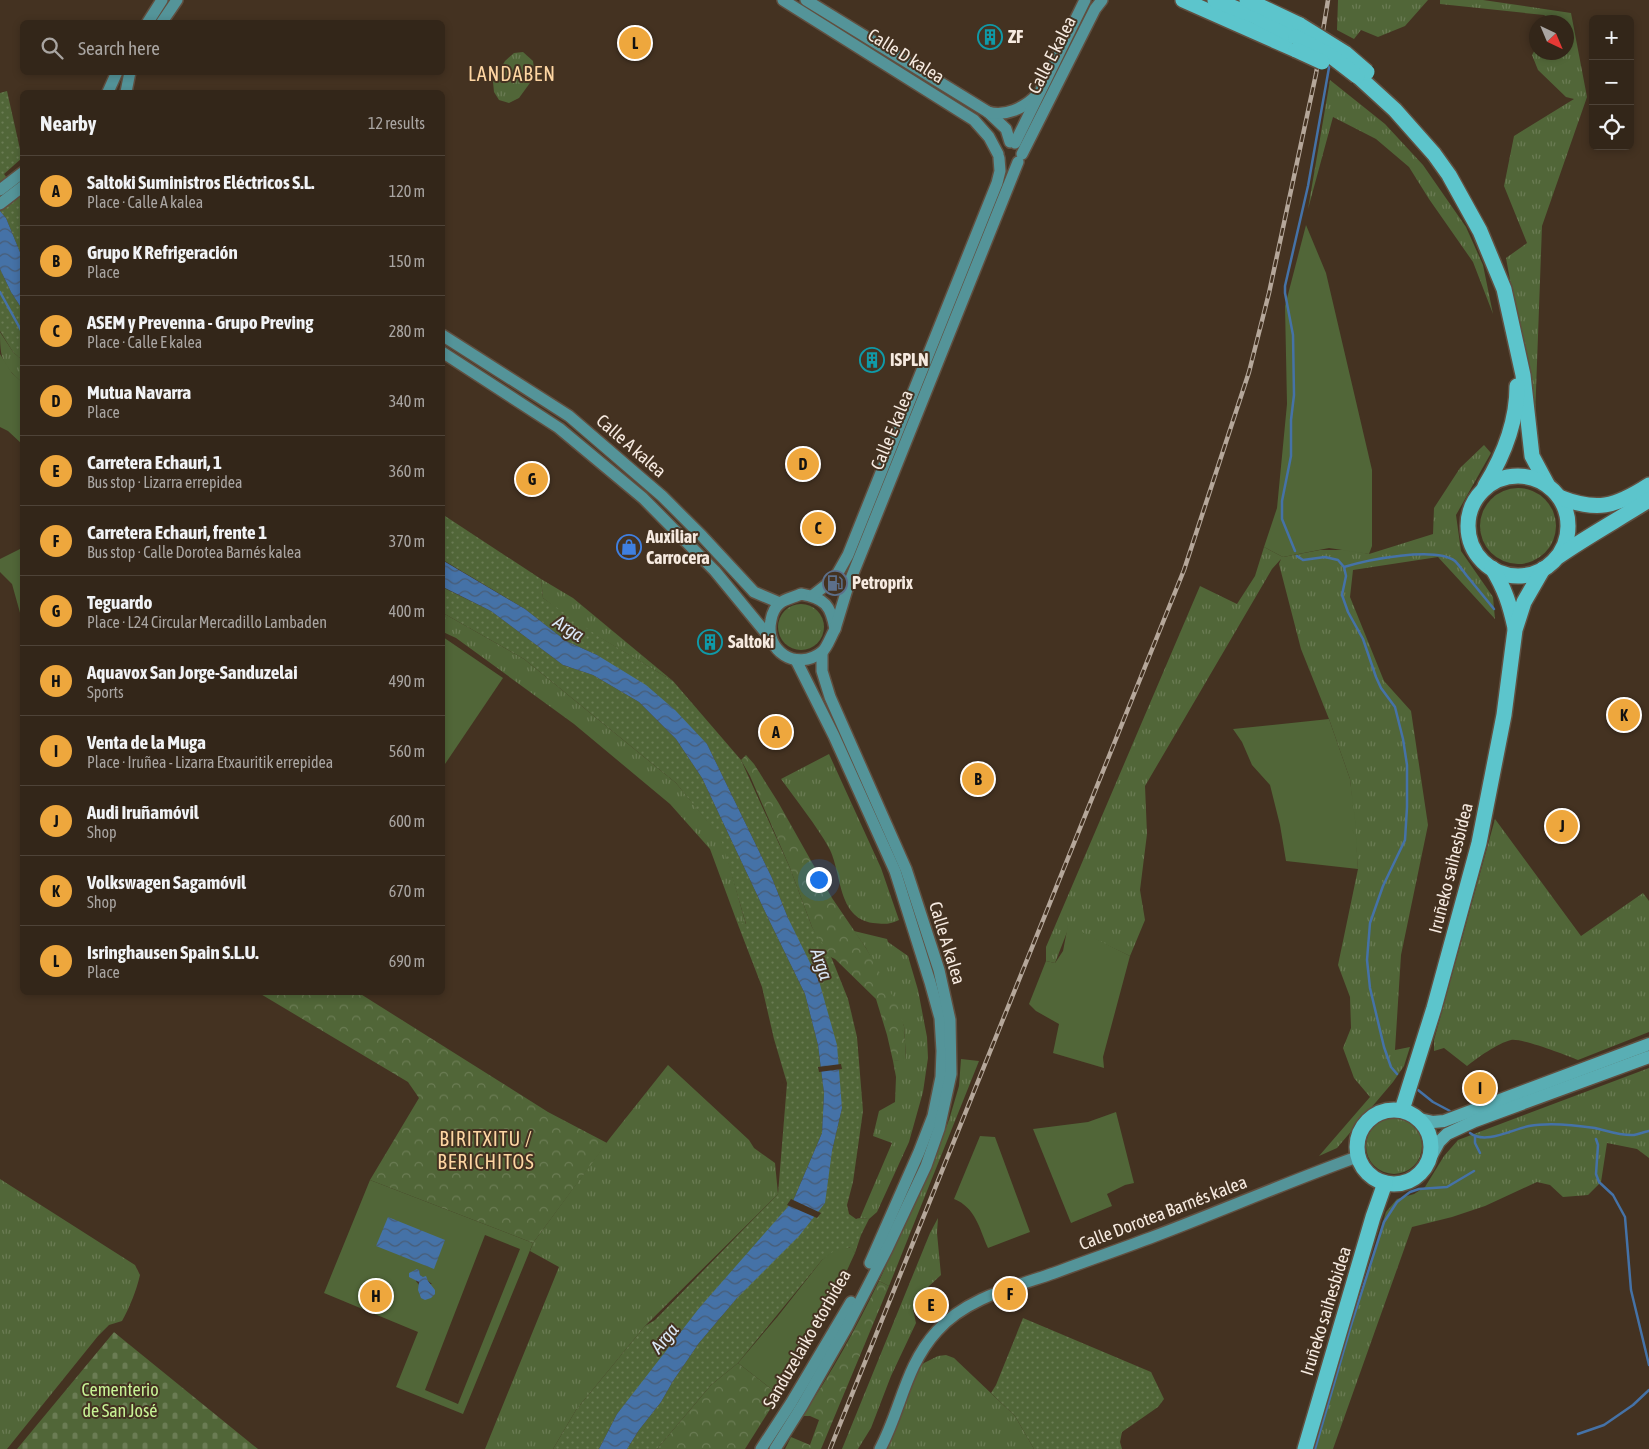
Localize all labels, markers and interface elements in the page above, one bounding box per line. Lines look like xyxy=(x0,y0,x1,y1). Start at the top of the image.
street label: Calle E kalea xyxy=(1023,13,1080,97)
north arrow xyxy=(1529,15,1574,60)
map controls xyxy=(1589,15,1634,150)
button: + xyxy=(1589,15,1634,60)
search box xyxy=(20,20,445,75)
pin: L xyxy=(619,24,651,62)
street label: Calle D kalea xyxy=(864,24,948,87)
building icon: ZF xyxy=(977,24,1003,50)
place label: ZF xyxy=(1008,26,1023,47)
icon: search xyxy=(38,34,66,62)
text: Search here xyxy=(78,37,160,59)
button: − xyxy=(1589,60,1634,105)
district label: LANDABEN xyxy=(468,62,556,85)
button: locate xyxy=(1589,105,1634,150)
text: Nearby xyxy=(40,111,96,135)
text: 12 results xyxy=(368,114,425,132)
text: Saltoki Suministros Eléctricos S.L. xyxy=(87,171,314,193)
text: A xyxy=(52,182,60,200)
text: 120 m xyxy=(389,182,425,200)
text: Place · Calle A kalea xyxy=(87,193,203,211)
text: Grupo K Refrigeración xyxy=(87,241,238,263)
text: B xyxy=(52,252,60,270)
text: 150 m xyxy=(389,252,425,270)
text: Place xyxy=(87,263,120,281)
text: ASEM y Prevenna - Grupo Preving xyxy=(87,311,313,333)
text: C xyxy=(52,322,60,340)
text: 280 m xyxy=(389,322,425,340)
text: Place · Calle E kalea xyxy=(87,333,202,351)
building icon: ISPLN xyxy=(859,347,885,373)
place label: ISPLN xyxy=(890,349,929,370)
text: Mutua Navarra xyxy=(87,381,191,403)
street label: Calle E kalea xyxy=(866,387,917,473)
text: D xyxy=(52,392,60,410)
text: 340 m xyxy=(389,392,425,410)
text: Place xyxy=(87,403,120,421)
street label: Calle A kalea xyxy=(592,410,670,481)
pin: D xyxy=(787,445,819,483)
text: Carretera Echauri, 1 xyxy=(87,451,222,473)
pin: G xyxy=(516,460,548,498)
text: E xyxy=(53,462,59,480)
text: 360 m xyxy=(389,462,425,480)
text: Bus stop · Lizarra errepidea xyxy=(87,473,243,491)
pin: C xyxy=(802,509,834,547)
text: Carretera Echauri, frente 1 xyxy=(87,521,267,543)
place label: Auxiliar Carrocera xyxy=(645,526,710,568)
text: F xyxy=(53,532,59,550)
text: 370 m xyxy=(389,532,425,550)
shop icon: Auxiliar Carrocera xyxy=(616,534,642,560)
text: Bus stop · Calle Dorotea Barnés kalea xyxy=(87,543,302,561)
fuel station icon: Petroprix xyxy=(822,570,848,596)
place label: Petroprix xyxy=(852,572,914,593)
text: Teguardo xyxy=(87,591,153,613)
text: G xyxy=(52,602,60,620)
text: 400 m xyxy=(389,602,425,620)
water label: Arga xyxy=(549,610,588,646)
text: Place · L24 Circular Mercadillo Lambaden xyxy=(87,613,327,631)
building icon: Saltoki xyxy=(697,629,723,655)
place label: Saltoki xyxy=(728,631,774,652)
text: Aquavox San Jorge-Sanduzelai xyxy=(87,661,298,683)
text: H xyxy=(51,672,61,690)
text: 490 m xyxy=(389,672,425,690)
text: Sports xyxy=(87,683,124,701)
pin: K xyxy=(1608,696,1640,734)
pin: A xyxy=(760,713,792,751)
text: Venta de la Muga xyxy=(87,731,206,753)
text: I xyxy=(54,742,58,760)
text: 560 m xyxy=(389,742,425,760)
text: Place · Iruñea - Lizarra Etxauritik errepidea xyxy=(87,753,333,771)
pin: B xyxy=(962,760,994,798)
street label: Iruñeko saihesbidea xyxy=(1424,800,1477,935)
text: Audi Iruñamóvil xyxy=(87,801,199,823)
pin: J xyxy=(1546,807,1578,845)
text: J xyxy=(53,812,59,830)
text: 600 m xyxy=(389,812,425,830)
text: Shop xyxy=(87,823,117,841)
your location xyxy=(806,867,832,893)
text: Volkswagen Sagamóvil xyxy=(87,871,246,893)
text: K xyxy=(52,882,60,900)
text: 670 m xyxy=(389,882,425,900)
text: Shop xyxy=(87,893,117,911)
street label: Calle A kalea xyxy=(925,899,970,987)
text: Isringhausen Spain S.L.U. xyxy=(87,941,259,963)
water label: Arga xyxy=(806,944,838,983)
text: L xyxy=(53,952,59,970)
text: 690 m xyxy=(389,952,425,970)
text: Place xyxy=(87,963,120,981)
pin: I xyxy=(1464,1069,1496,1107)
district label: BIRITXITU / BERICHITOS xyxy=(437,1127,535,1173)
street label: Calle Dorotea Barnés kalea xyxy=(1076,1171,1250,1254)
street label: Iruñeko saihesbidea xyxy=(1296,1244,1355,1378)
street label: Sanduzelaiko etorbidea xyxy=(758,1266,855,1412)
pin: F xyxy=(994,1275,1026,1313)
pin: H xyxy=(360,1277,392,1315)
pin: E xyxy=(915,1286,947,1324)
water label: Arga xyxy=(645,1319,683,1358)
park label: Cementerio de San José xyxy=(81,1379,159,1421)

